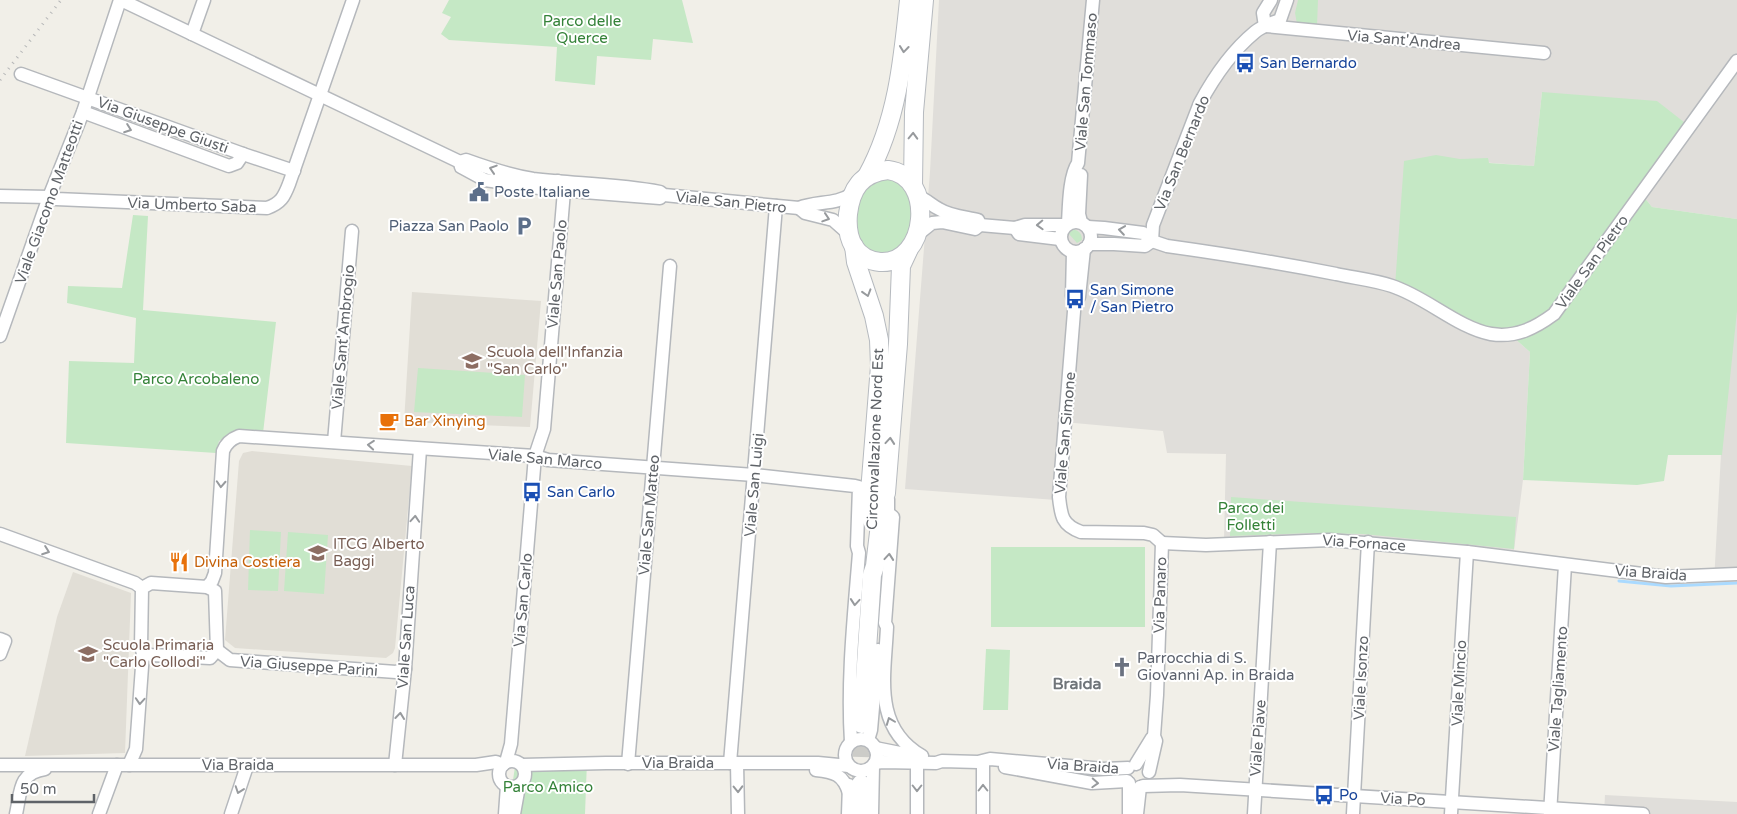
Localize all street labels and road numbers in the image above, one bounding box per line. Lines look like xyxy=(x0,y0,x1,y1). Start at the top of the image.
street label: Viale San Tommaso xyxy=(1071,12,1101,152)
street label: Via Sant'Andrea xyxy=(1346,26,1462,54)
street label: Via San Bernardo xyxy=(1151,92,1213,214)
street label: Via Giuseppe Giusti xyxy=(95,93,231,157)
street label: Viale Giacomo Matteotti xyxy=(11,118,87,286)
street label: Viale San Pietro xyxy=(674,187,788,217)
street label: Via Umberto Saba xyxy=(127,194,257,216)
street label: Viale San Pietro xyxy=(1552,211,1632,313)
street label: Viale San Paolo xyxy=(543,219,571,329)
street label: Viale Sant'Ambrogio xyxy=(328,264,358,410)
street label: Circonvallazione Nord Est xyxy=(863,347,887,530)
street label: Viale San Simone xyxy=(1051,371,1079,495)
street label: Viale San Luigi xyxy=(741,432,767,538)
street label: Viale San Marco xyxy=(487,445,603,473)
street label: Viale San Matteo xyxy=(635,454,663,576)
street label: Via Fornace xyxy=(1322,531,1406,555)
street label: Via San Carlo xyxy=(510,552,536,648)
street label: Via Panaro xyxy=(1150,556,1170,634)
street label: Via Braida xyxy=(1614,561,1688,585)
street label: Viale San Luca xyxy=(393,585,419,689)
street label: Viale Tagliamento xyxy=(1545,625,1571,753)
street label: Viale Isonzo xyxy=(1350,635,1372,721)
street label: Viale Mincio xyxy=(1448,639,1470,727)
street label: Via Giuseppe Parini xyxy=(240,652,378,680)
street label: Viale Piave xyxy=(1246,699,1270,777)
street label: Via Braida xyxy=(642,754,714,772)
street label: Via Braida xyxy=(1046,754,1120,778)
street label: Via Braida xyxy=(202,756,274,774)
street label: Via Po xyxy=(1380,789,1426,809)

